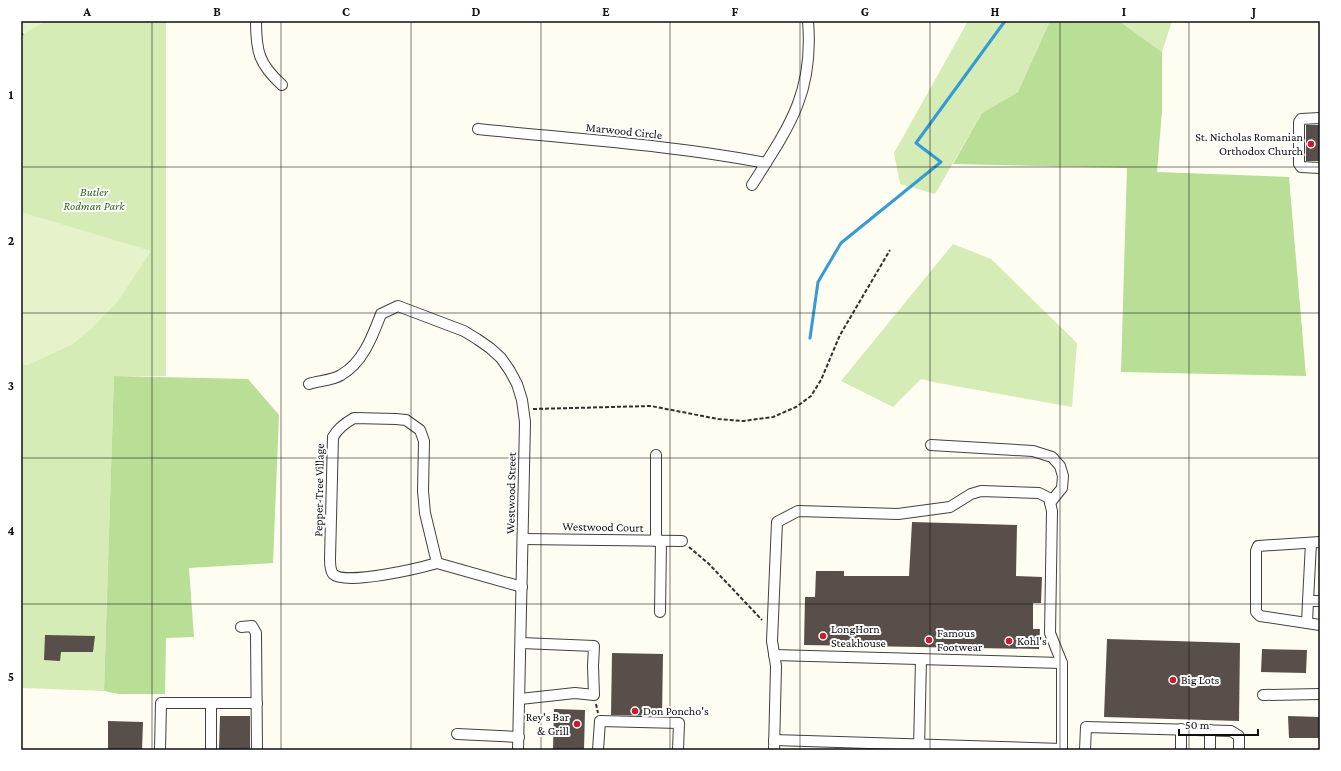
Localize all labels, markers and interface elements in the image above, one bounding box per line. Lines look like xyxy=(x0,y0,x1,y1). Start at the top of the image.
text: A xyxy=(82,4,91,19)
text: B xyxy=(213,4,221,19)
text: C xyxy=(342,4,350,19)
text: D xyxy=(472,4,481,19)
text: E xyxy=(602,4,610,19)
text: F xyxy=(732,4,739,19)
text: G xyxy=(861,4,869,19)
text: H xyxy=(991,4,1000,19)
text: I xyxy=(1122,4,1126,19)
text: J xyxy=(1250,4,1256,19)
text: 1 xyxy=(9,87,14,102)
street label: Marwood Circle xyxy=(585,120,663,142)
place label: St. Nicholas Romanian Orthodox Church xyxy=(1195,130,1304,158)
marker: St. Nicholas Romanian Orthodox Church xyxy=(1306,139,1316,149)
park label: Butler Rodman Park xyxy=(64,185,125,213)
text: 2 xyxy=(8,233,15,248)
text: 3 xyxy=(8,378,14,393)
street label: Pepper-Tree Village xyxy=(311,443,327,537)
street label: Westwood Street xyxy=(503,451,519,534)
street label: Westwood Court xyxy=(562,519,645,535)
text: 4 xyxy=(7,523,15,538)
place label: LongHorn Steakhouse xyxy=(831,622,886,650)
place label: Famous Footwear xyxy=(937,626,983,654)
marker: LongHorn Steakhouse xyxy=(818,631,828,641)
place label: Kohl's xyxy=(1017,634,1047,648)
marker: Famous Footwear xyxy=(924,635,934,645)
marker: Kohl's xyxy=(1004,636,1014,646)
text: 5 xyxy=(8,669,14,684)
place label: Big Lots xyxy=(1181,673,1220,687)
marker: Big Lots xyxy=(1168,675,1178,685)
place label: Don Poncho's xyxy=(643,704,709,718)
marker: Don Poncho's xyxy=(630,706,640,716)
place label: Rey's Bar & Grill xyxy=(526,710,570,738)
scale bar xyxy=(1179,711,1258,737)
text: 50 m xyxy=(1185,718,1210,732)
marker: Rey's Bar & Grill xyxy=(572,719,582,729)

